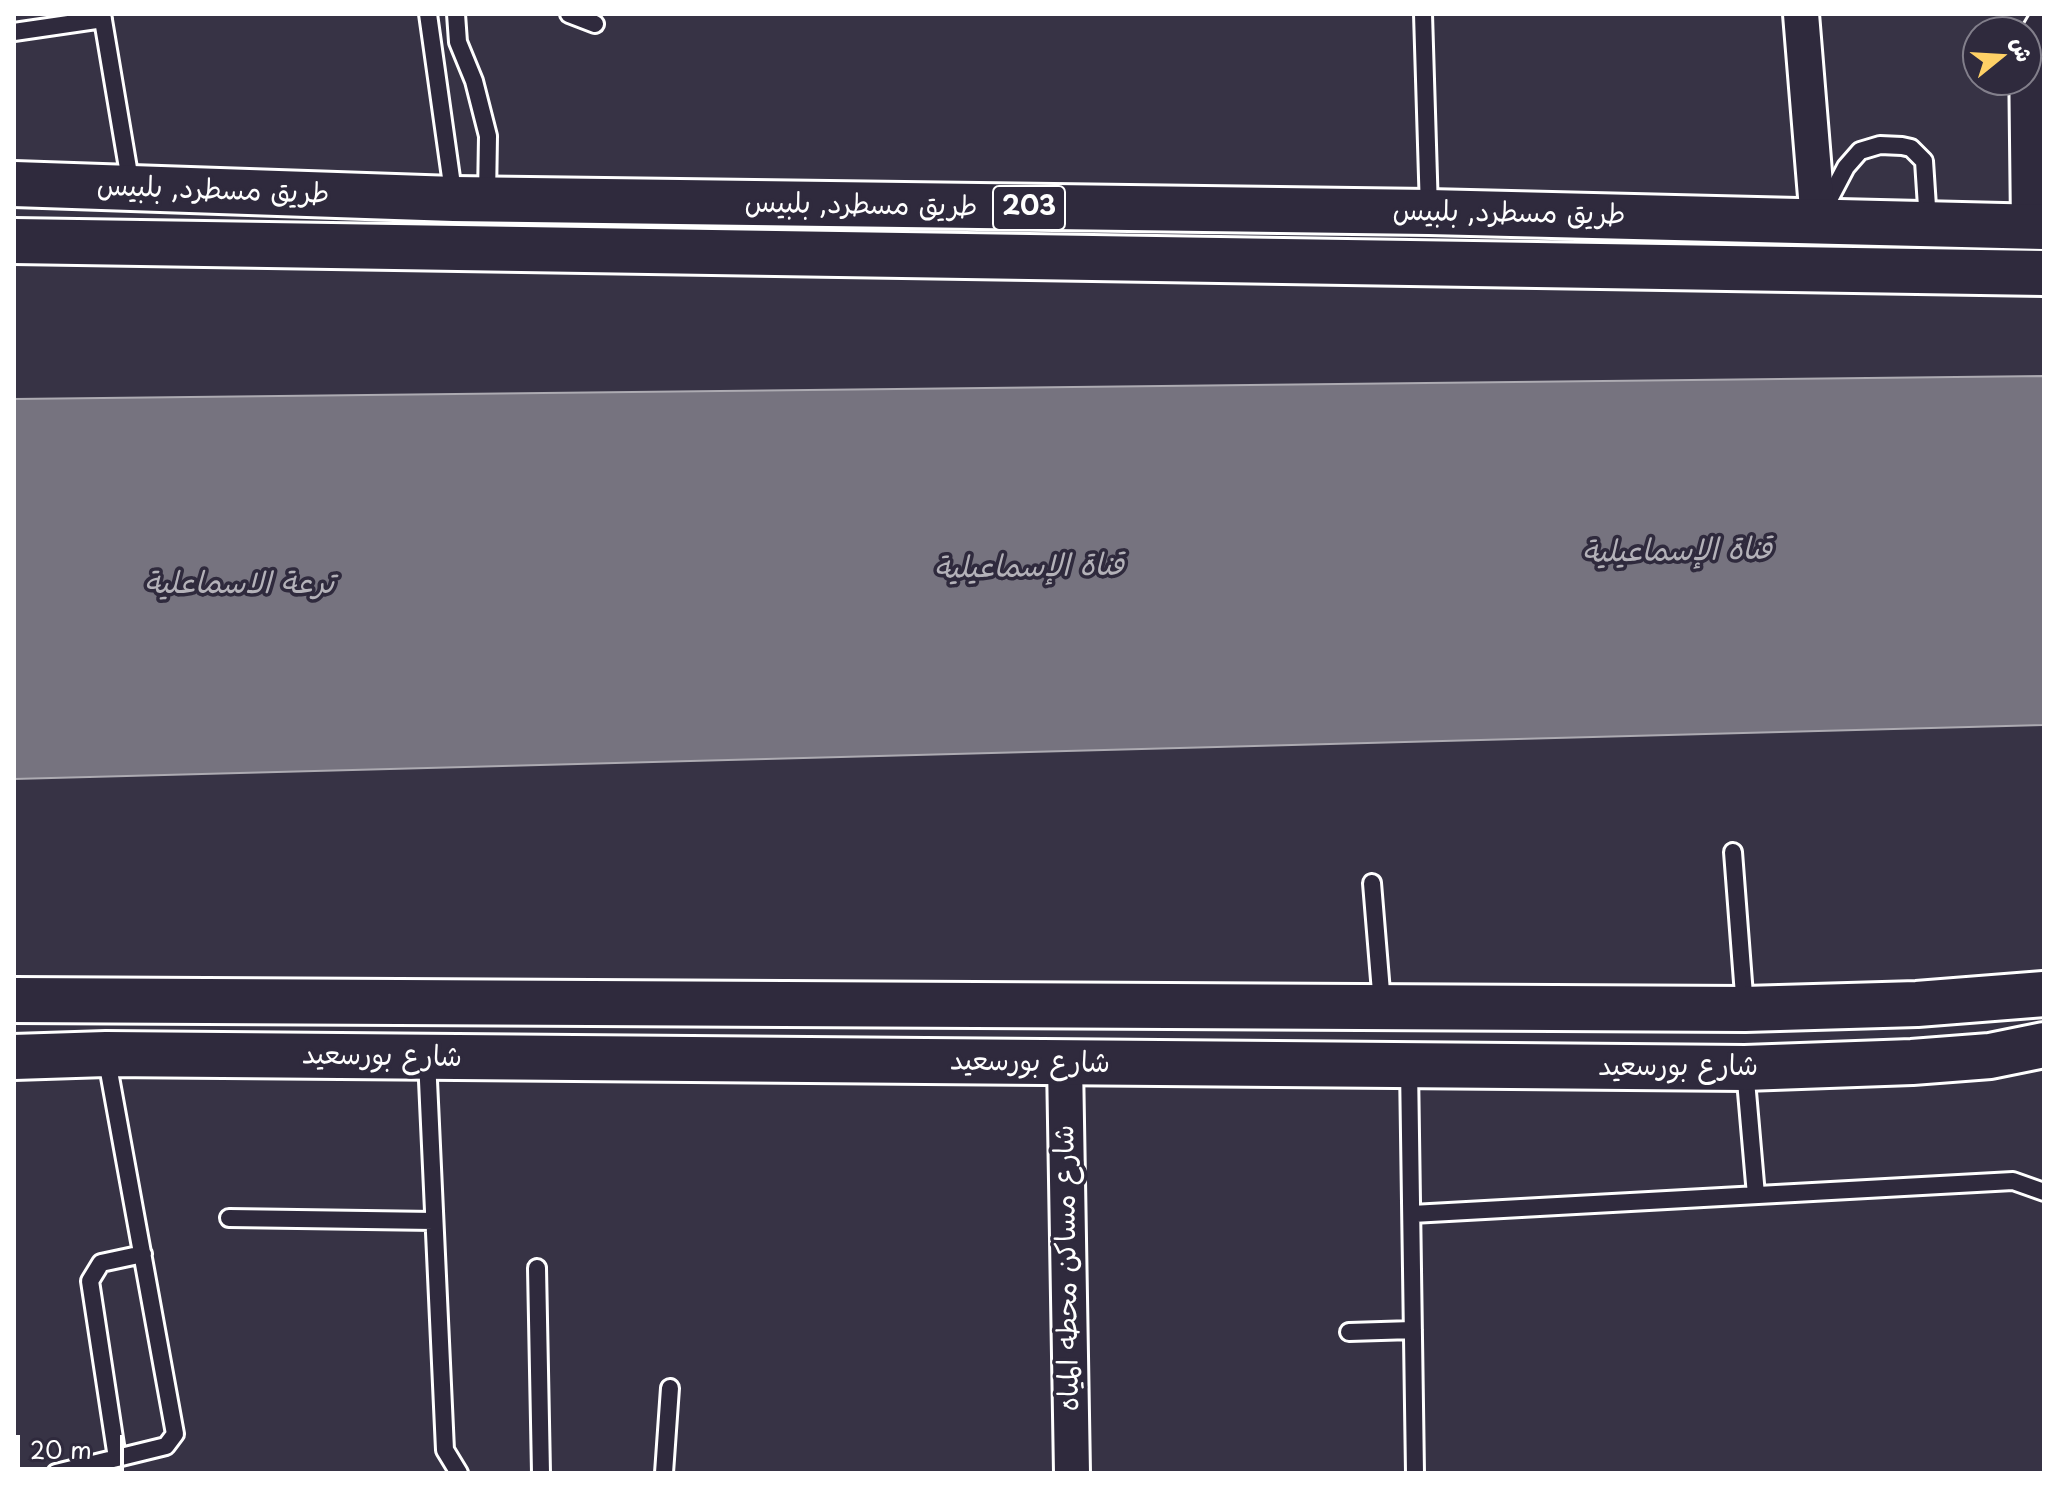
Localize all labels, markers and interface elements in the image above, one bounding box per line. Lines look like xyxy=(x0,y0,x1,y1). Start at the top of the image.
north arrow xyxy=(1962,16,2042,96)
text: ش xyxy=(2004,32,2043,66)
street label: طريق مسطرد, بلبيس xyxy=(96,170,330,212)
road number: 203 xyxy=(993,186,1065,230)
street label: طريق مسطرد, بلبيس xyxy=(744,187,978,225)
street label: طريق مسطرد, بلبيس xyxy=(1392,195,1626,233)
water label: قناة الإسماعيلية xyxy=(1582,532,1772,572)
water label: قناة الإسماعيلية xyxy=(934,548,1124,588)
water label: ترعة الاسماعلية xyxy=(144,567,334,603)
street label: شارع بورسعيد xyxy=(302,1039,462,1075)
street label: شارع بورسعيد xyxy=(950,1045,1110,1081)
street label: شارع بورسعيد xyxy=(1598,1050,1758,1084)
street label: شارع مساكن محطه المياه xyxy=(1049,1124,1087,1412)
scale bar xyxy=(20,1419,128,1469)
text: 20 m xyxy=(30,1431,92,1467)

